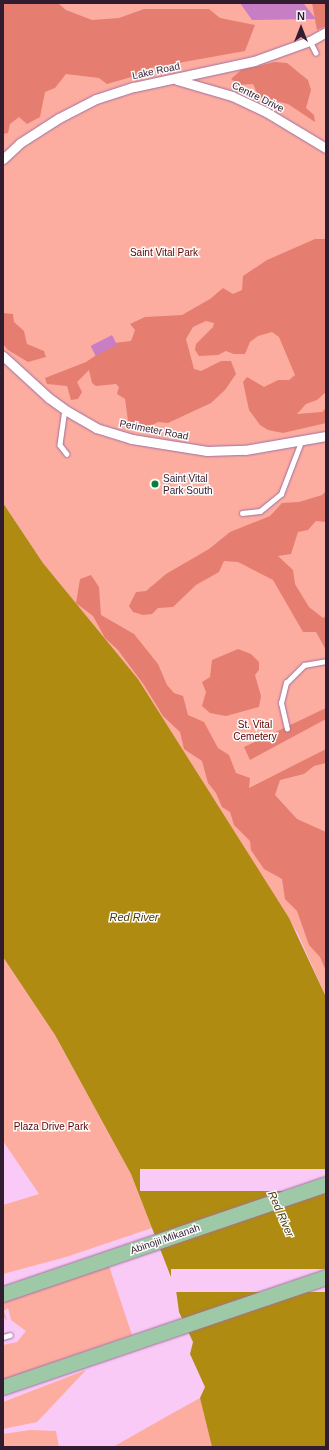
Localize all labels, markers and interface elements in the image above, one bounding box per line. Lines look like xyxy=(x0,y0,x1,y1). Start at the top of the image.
north arrow xyxy=(281,8,321,48)
text: N xyxy=(297,10,305,22)
street label: Lake Road xyxy=(131,60,181,82)
street label: Centre Drive xyxy=(230,79,286,115)
park label: Saint Vital Park xyxy=(130,247,198,259)
street label: Perimeter Road xyxy=(118,417,190,443)
place label: Saint Vital Park South xyxy=(163,472,212,496)
marker: Saint Vital Park South xyxy=(150,479,160,489)
park label: St. Vital Cemetery xyxy=(233,718,277,742)
water label: Red River xyxy=(110,910,158,924)
park label: Plaza Drive Park xyxy=(14,1121,88,1133)
water label: Red River xyxy=(265,1189,297,1239)
street label: Abinojii Mikanah xyxy=(129,1221,201,1257)

